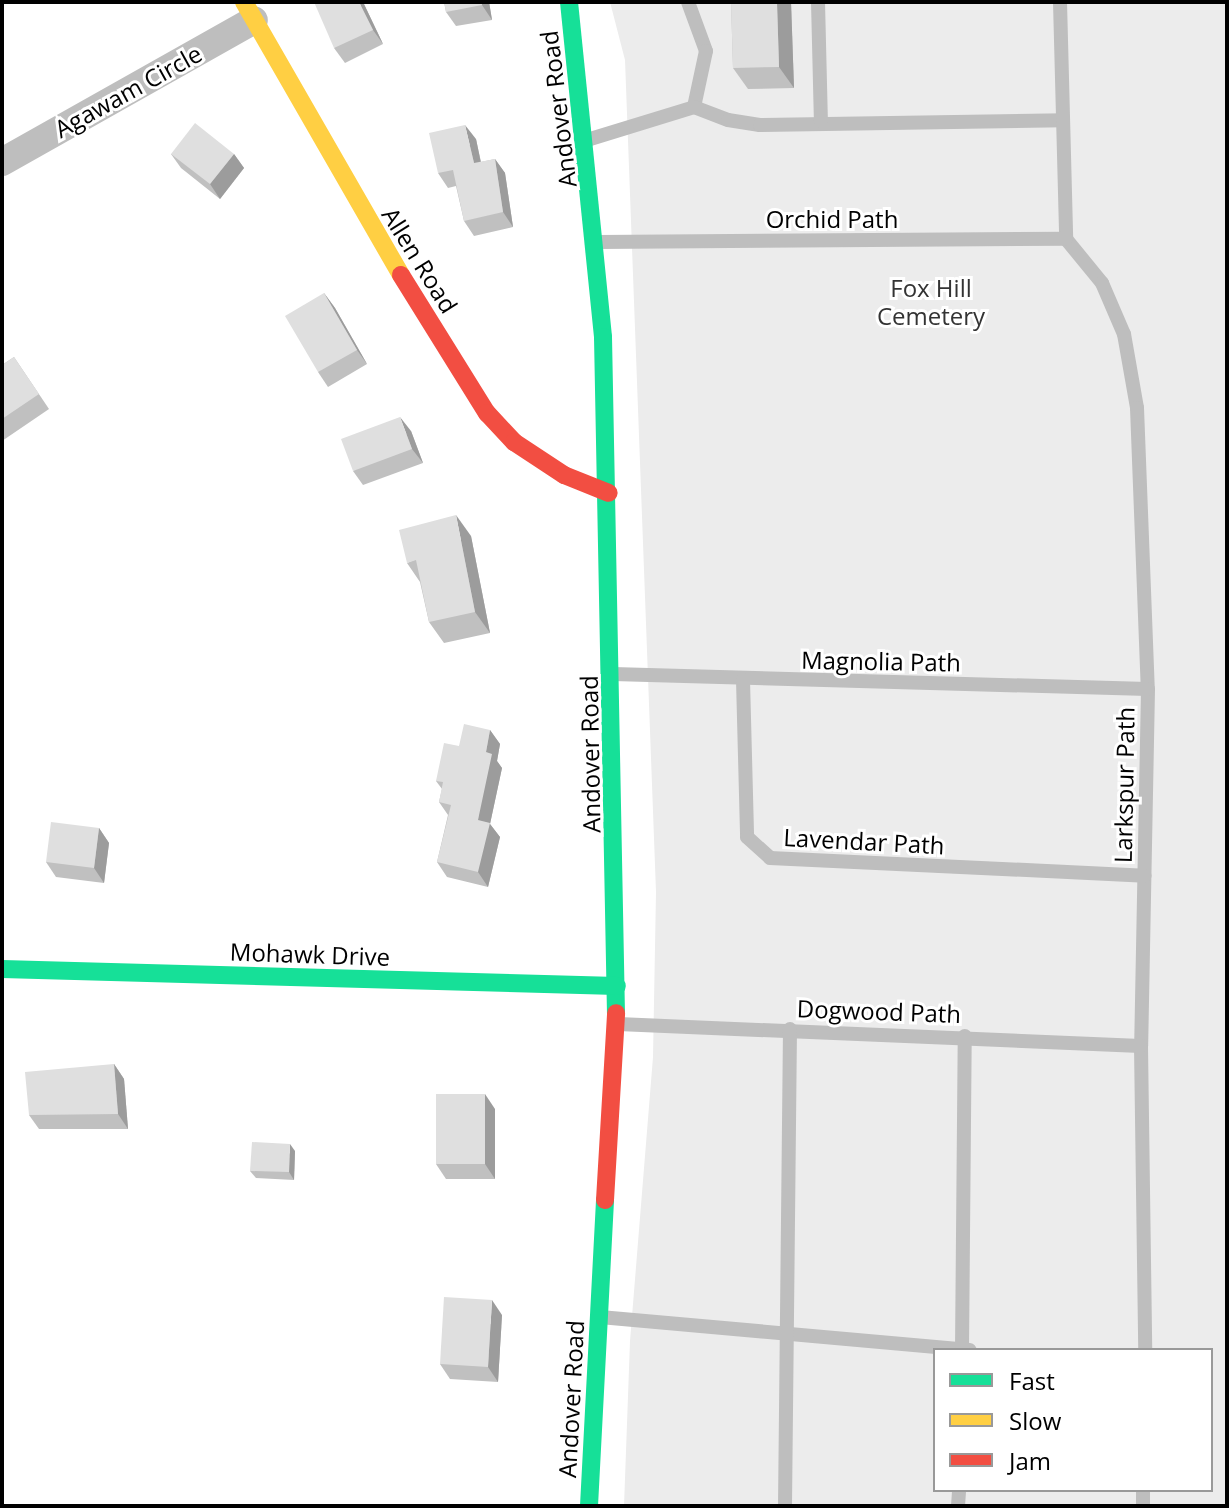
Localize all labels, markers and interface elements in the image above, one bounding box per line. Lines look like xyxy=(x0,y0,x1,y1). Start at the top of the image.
street label: Andover Road xyxy=(534,29,582,189)
street label: Agawam Circle xyxy=(49,39,207,143)
street label: Allen Road xyxy=(376,202,464,318)
street label: Orchid Path xyxy=(766,205,898,233)
park label: Fox Hill Cemetery xyxy=(877,274,985,330)
street label: Magnolia Path xyxy=(801,645,961,677)
street label: Andover Road xyxy=(574,675,606,833)
street label: Larkspur Path xyxy=(1108,707,1140,863)
street label: Lavendar Path xyxy=(783,822,945,860)
street label: Mohawk Drive xyxy=(229,937,391,971)
street label: Dogwood Path xyxy=(796,994,962,1028)
street label: Andover Road xyxy=(552,1319,590,1479)
legend xyxy=(933,1348,1213,1492)
text: Fast xyxy=(1009,1364,1055,1397)
text: Slow xyxy=(1009,1404,1061,1437)
text: Jam xyxy=(1009,1444,1051,1477)

